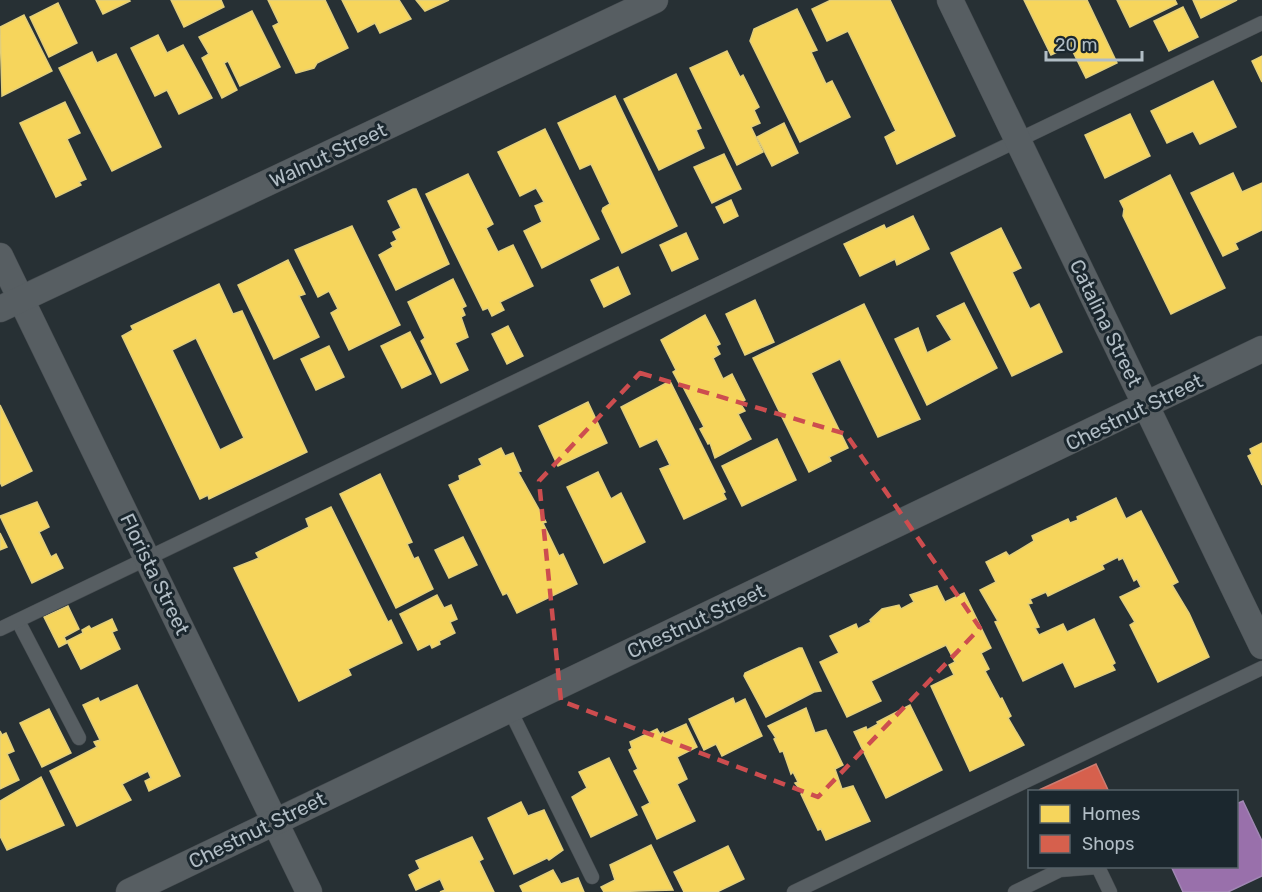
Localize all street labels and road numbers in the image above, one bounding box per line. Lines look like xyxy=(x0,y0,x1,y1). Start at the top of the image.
street label: Walnut Street xyxy=(266,117,390,193)
street label: Catalina Street xyxy=(1065,255,1147,391)
street label: Chestnut Street xyxy=(1062,368,1207,456)
street label: Florista Street xyxy=(115,509,195,639)
street label: Chestnut Street xyxy=(623,578,769,663)
street label: Chestnut Street xyxy=(185,786,330,874)

